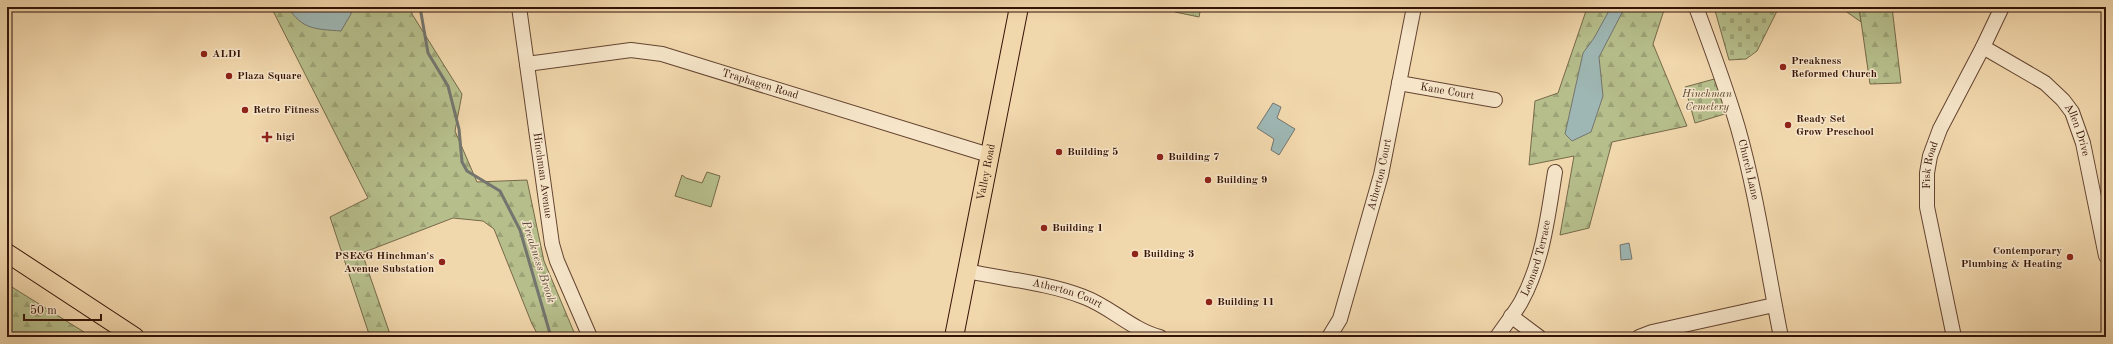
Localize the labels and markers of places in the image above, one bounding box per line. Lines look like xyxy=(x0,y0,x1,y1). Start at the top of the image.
marker: ALDI xyxy=(199,49,209,59)
place label: ALDI xyxy=(212,49,241,60)
place label: Preakness Reformed Church xyxy=(1791,56,1877,80)
marker: Preakness Reformed Church xyxy=(1778,62,1788,72)
marker: Plaza Square xyxy=(224,71,234,81)
place label: Plaza Square xyxy=(237,71,302,82)
marker: Retro Fitness xyxy=(240,105,250,115)
place label: Retro Fitness xyxy=(253,105,319,116)
place label: Ready Set Grow Preschool xyxy=(1796,114,1874,138)
marker: Ready Set Grow Preschool xyxy=(1783,120,1793,130)
marker: higi xyxy=(261,131,273,143)
place label: higi xyxy=(276,132,295,143)
marker: Building 5 xyxy=(1054,147,1064,157)
place label: Building 5 xyxy=(1067,147,1118,158)
marker: Building 7 xyxy=(1155,152,1165,162)
place label: Building 7 xyxy=(1168,152,1219,163)
marker: Building 9 xyxy=(1203,175,1213,185)
place label: Building 9 xyxy=(1216,175,1267,186)
marker: Building 1 xyxy=(1039,223,1049,233)
place label: Building 1 xyxy=(1052,223,1103,234)
place label: Contemporary Plumbing & Heating xyxy=(1961,246,2062,270)
marker: Building 3 xyxy=(1130,249,1140,259)
place label: Building 3 xyxy=(1143,249,1194,260)
place label: PSE&G Hinchman's Avenue Substation xyxy=(335,251,434,275)
marker: Contemporary Plumbing & Heating xyxy=(2065,252,2075,262)
marker: PSE&G Hinchman's Avenue Substation xyxy=(437,257,447,267)
marker: Building 11 xyxy=(1204,297,1214,307)
place label: Building 11 xyxy=(1217,297,1275,308)

